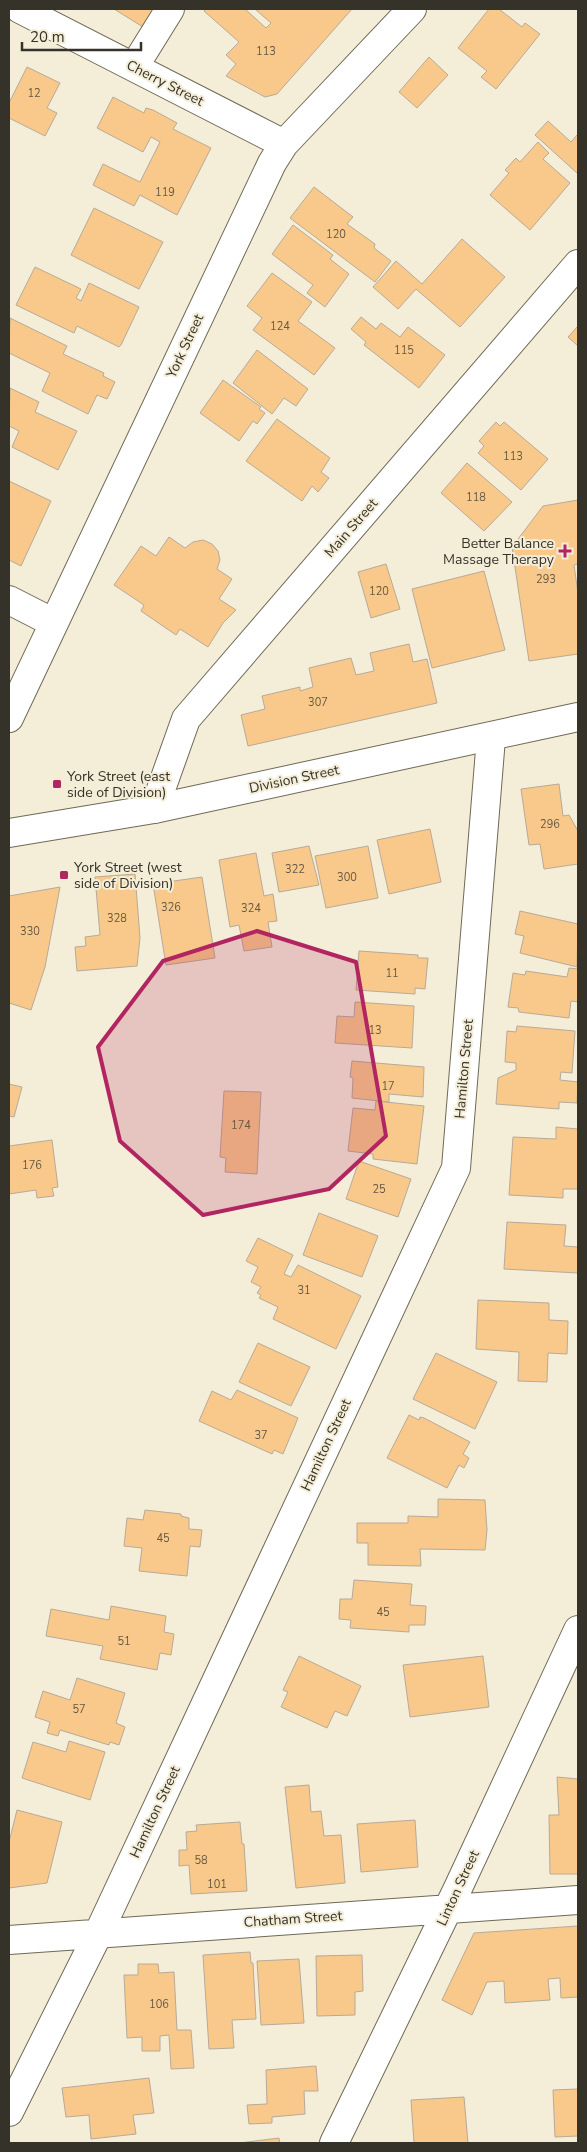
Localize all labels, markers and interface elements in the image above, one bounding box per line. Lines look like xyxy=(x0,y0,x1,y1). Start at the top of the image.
scale bar xyxy=(22,20,141,52)
text: 20 m xyxy=(30,27,65,47)
house number: 113 xyxy=(256,44,276,59)
street label: Cherry Street xyxy=(123,55,207,111)
house number: 12 xyxy=(27,86,41,101)
house number: 119 xyxy=(155,185,175,200)
house number: 120 xyxy=(326,227,346,242)
street label: York Street xyxy=(161,311,208,382)
house number: 124 xyxy=(270,319,290,334)
house number: 115 xyxy=(394,343,414,358)
house number: 113 xyxy=(503,449,523,464)
house number: 118 xyxy=(466,490,486,505)
street label: Main Street xyxy=(320,494,382,562)
place label: Better Balance Massage Therapy xyxy=(443,534,555,569)
marker: Better Balance Massage Therapy xyxy=(558,544,572,558)
house number: 293 xyxy=(536,572,556,587)
house number: 120 xyxy=(369,584,389,599)
house number: 307 xyxy=(308,695,328,710)
street label: Division Street xyxy=(247,760,341,798)
place label: York Street (east side of Division) xyxy=(66,767,170,802)
marker: York Street (east side of Division) xyxy=(51,778,63,790)
house number: 296 xyxy=(540,817,560,832)
place label: York Street (west side of Division) xyxy=(73,858,182,893)
house number: 322 xyxy=(285,862,305,877)
marker: York Street (west side of Division) xyxy=(58,869,70,881)
house number: 300 xyxy=(337,870,357,885)
house number: 326 xyxy=(161,900,181,915)
house number: 324 xyxy=(241,901,261,916)
house number: 328 xyxy=(107,911,127,926)
house number: 330 xyxy=(20,924,40,939)
house number: 11 xyxy=(385,966,399,981)
street label: Hamilton Street xyxy=(450,1018,478,1119)
house number: 13 xyxy=(368,1023,382,1038)
house number: 17 xyxy=(381,1079,395,1094)
house number: 174 xyxy=(231,1118,251,1133)
house number: 176 xyxy=(22,1158,42,1173)
house number: 25 xyxy=(372,1182,386,1197)
house number: 31 xyxy=(297,1283,311,1298)
street label: Hamilton Street xyxy=(296,1396,356,1494)
house number: 37 xyxy=(254,1428,268,1443)
house number: 45 xyxy=(156,1531,170,1546)
house number: 45 xyxy=(376,1605,390,1620)
house number: 51 xyxy=(117,1634,131,1649)
house number: 57 xyxy=(72,1702,86,1717)
street label: Hamilton Street xyxy=(125,1763,185,1861)
street label: Linton Street xyxy=(432,1847,484,1929)
house number: 58 xyxy=(194,1853,208,1868)
house number: 101 xyxy=(207,1877,227,1892)
street label: Chatham Street xyxy=(243,1906,343,1932)
house number: 106 xyxy=(149,1997,169,2012)

